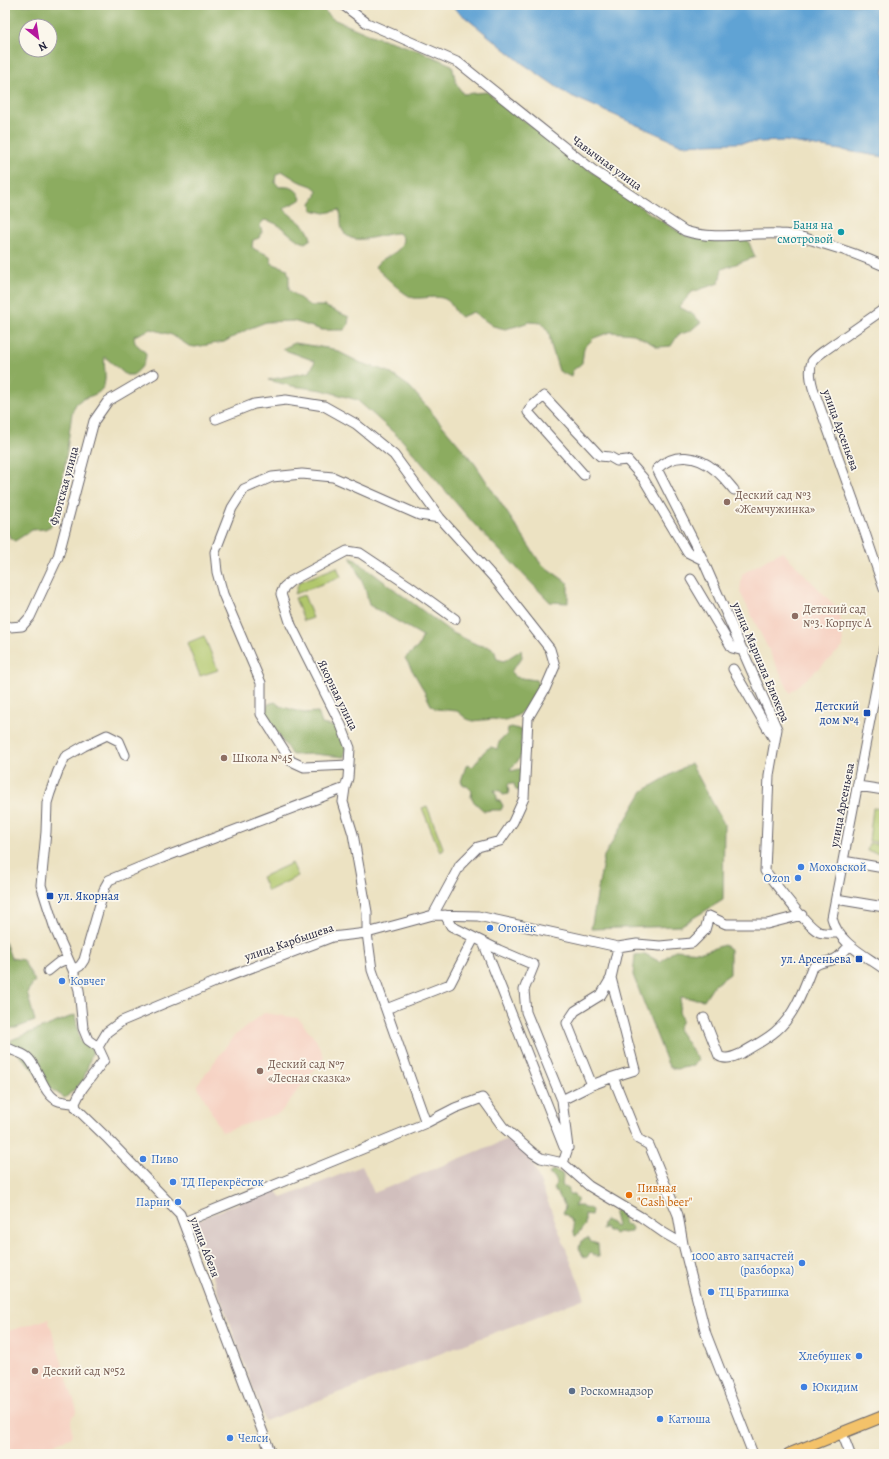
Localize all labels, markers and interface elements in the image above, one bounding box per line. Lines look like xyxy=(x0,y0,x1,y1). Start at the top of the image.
north arrow xyxy=(18,18,58,58)
text: N xyxy=(36,38,50,55)
street label: Чавычная улица xyxy=(569,132,646,194)
place label: Баня на смотровой xyxy=(777,217,833,247)
marker: Баня на смотровой xyxy=(836,227,846,237)
street label: улица Арсеньева xyxy=(819,386,863,473)
street label: Флотская улица xyxy=(46,444,82,527)
place label: Деский сад №3 «Жемчужинка» xyxy=(735,487,815,517)
marker: Деский сад №3 «Жемчужинка» xyxy=(722,497,732,507)
street label: улица Маршала Блюхера xyxy=(728,599,794,725)
place label: Детский сад №3. Корпус А xyxy=(803,601,873,631)
marker: Детский сад №3. Корпус А xyxy=(790,611,800,621)
street label: Якорная улица xyxy=(314,657,362,733)
place label: Детский дом №4 xyxy=(815,698,860,728)
marker: Детский дом №4 xyxy=(862,708,872,718)
place label: Школа №45 xyxy=(232,750,293,766)
marker: Школа №45 xyxy=(219,753,229,763)
street label: улица Арсеньева xyxy=(826,761,858,849)
place label: Моховской xyxy=(809,859,866,875)
marker: Моховской xyxy=(796,862,806,872)
place label: Ozon xyxy=(764,870,790,886)
marker: Ozon xyxy=(793,873,803,883)
place label: ул. Якорная xyxy=(57,888,119,904)
marker: ул. Якорная xyxy=(45,891,55,901)
street label: улица Карбышева xyxy=(241,919,336,965)
place label: Огонёк xyxy=(498,920,536,936)
marker: Огонёк xyxy=(485,923,495,933)
place label: ул. Арсеньева xyxy=(780,951,851,967)
marker: ул. Арсеньева xyxy=(854,954,864,964)
place label: Ковчег xyxy=(70,973,105,989)
marker: Ковчег xyxy=(57,976,67,986)
place label: Деский сад №7 «Лесная сказка» xyxy=(268,1056,351,1086)
marker: Деский сад №7 «Лесная сказка» xyxy=(255,1066,265,1076)
place label: Пиво xyxy=(151,1151,178,1167)
marker: Пиво xyxy=(138,1154,148,1164)
place label: ТД Перекрёсток xyxy=(181,1174,264,1190)
marker: ТД Перекрёсток xyxy=(168,1177,178,1187)
place label: Пивная "Cash beer" xyxy=(637,1180,693,1210)
marker: Пивная "Cash beer" xyxy=(624,1190,634,1200)
place label: Парни xyxy=(136,1194,170,1210)
marker: Парни xyxy=(173,1197,183,1207)
street label: улица Абеля xyxy=(186,1214,224,1280)
place label: 1000 авто запчастей (разборка) xyxy=(692,1248,794,1278)
marker: 1000 авто запчастей (разборка) xyxy=(797,1258,807,1268)
place label: ТЦ Братишка xyxy=(719,1284,790,1300)
marker: ТЦ Братишка xyxy=(706,1287,716,1297)
place label: Хлебушек xyxy=(799,1348,851,1364)
marker: Хлебушек xyxy=(854,1351,864,1361)
place label: Деский сад №52 xyxy=(43,1363,125,1379)
marker: Деский сад №52 xyxy=(30,1366,40,1376)
place label: Юкидим xyxy=(812,1379,858,1395)
marker: Юкидим xyxy=(799,1382,809,1392)
place label: Роскомнадзор xyxy=(580,1383,653,1399)
marker: Роскомнадзор xyxy=(567,1386,577,1396)
place label: Катюша xyxy=(668,1411,711,1427)
marker: Катюша xyxy=(655,1414,665,1424)
place label: Челси xyxy=(238,1430,269,1446)
marker: Челси xyxy=(225,1433,235,1443)

